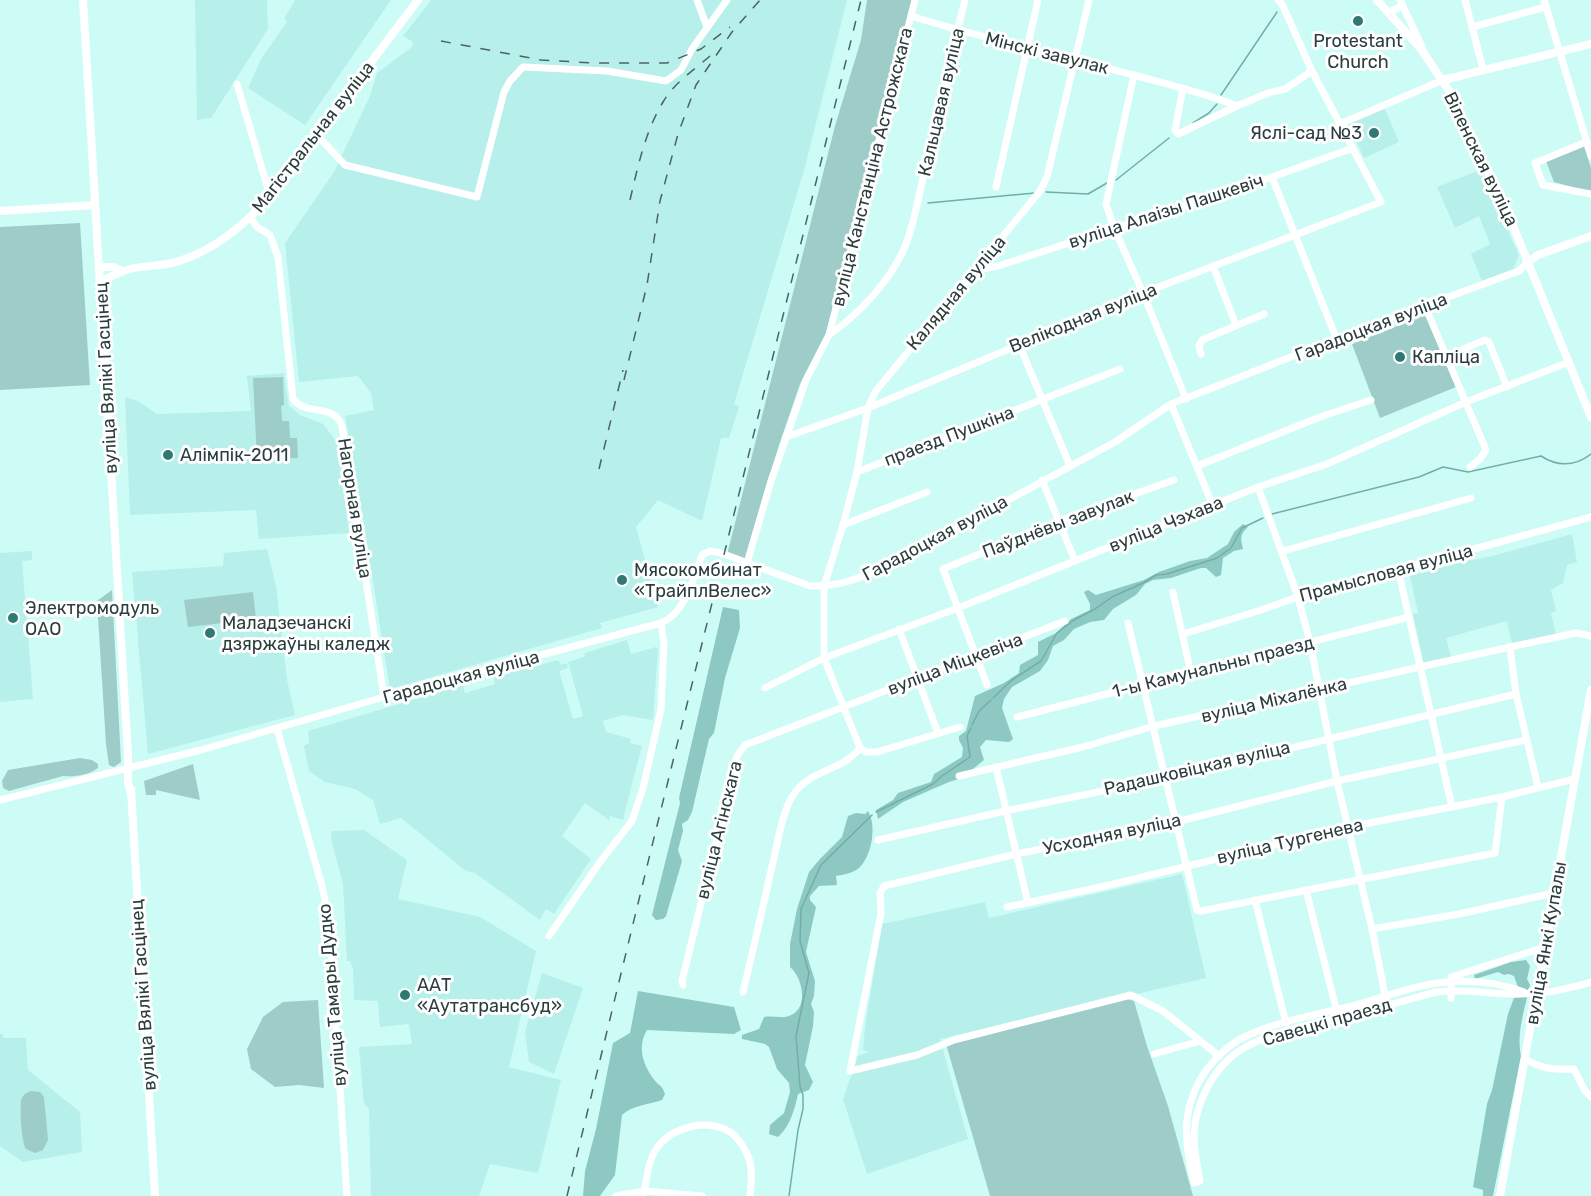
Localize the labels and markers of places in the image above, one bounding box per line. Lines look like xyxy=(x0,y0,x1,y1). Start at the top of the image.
marker: Protestant Church xyxy=(1351,14,1365,28)
place label: Protestant Church xyxy=(1313,30,1403,73)
place label: Яслі-сад №3 xyxy=(1250,122,1362,144)
marker: Яслі-сад №3 xyxy=(1367,126,1381,140)
place label: Капліца xyxy=(1412,346,1480,368)
marker: Капліца xyxy=(1393,350,1407,364)
place label: Алімпік-2011 xyxy=(180,444,288,466)
marker: Алімпік-2011 xyxy=(161,448,175,462)
place label: Мясокомбинат «ТрайплВелес» xyxy=(634,559,772,602)
marker: Мясокомбинат «ТрайплВелес» xyxy=(615,573,629,587)
place label: Электромодуль ОАО xyxy=(25,597,159,640)
marker: Электромодуль ОАО xyxy=(6,611,20,625)
place label: Маладзечанскі дзяржаўны каледж xyxy=(222,612,390,655)
marker: Маладзечанскі дзяржаўны каледж xyxy=(203,626,217,640)
place label: ААТ «Аутатрансбуд» xyxy=(417,974,562,1017)
marker: ААТ «Аутатрансбуд» xyxy=(398,988,412,1002)

